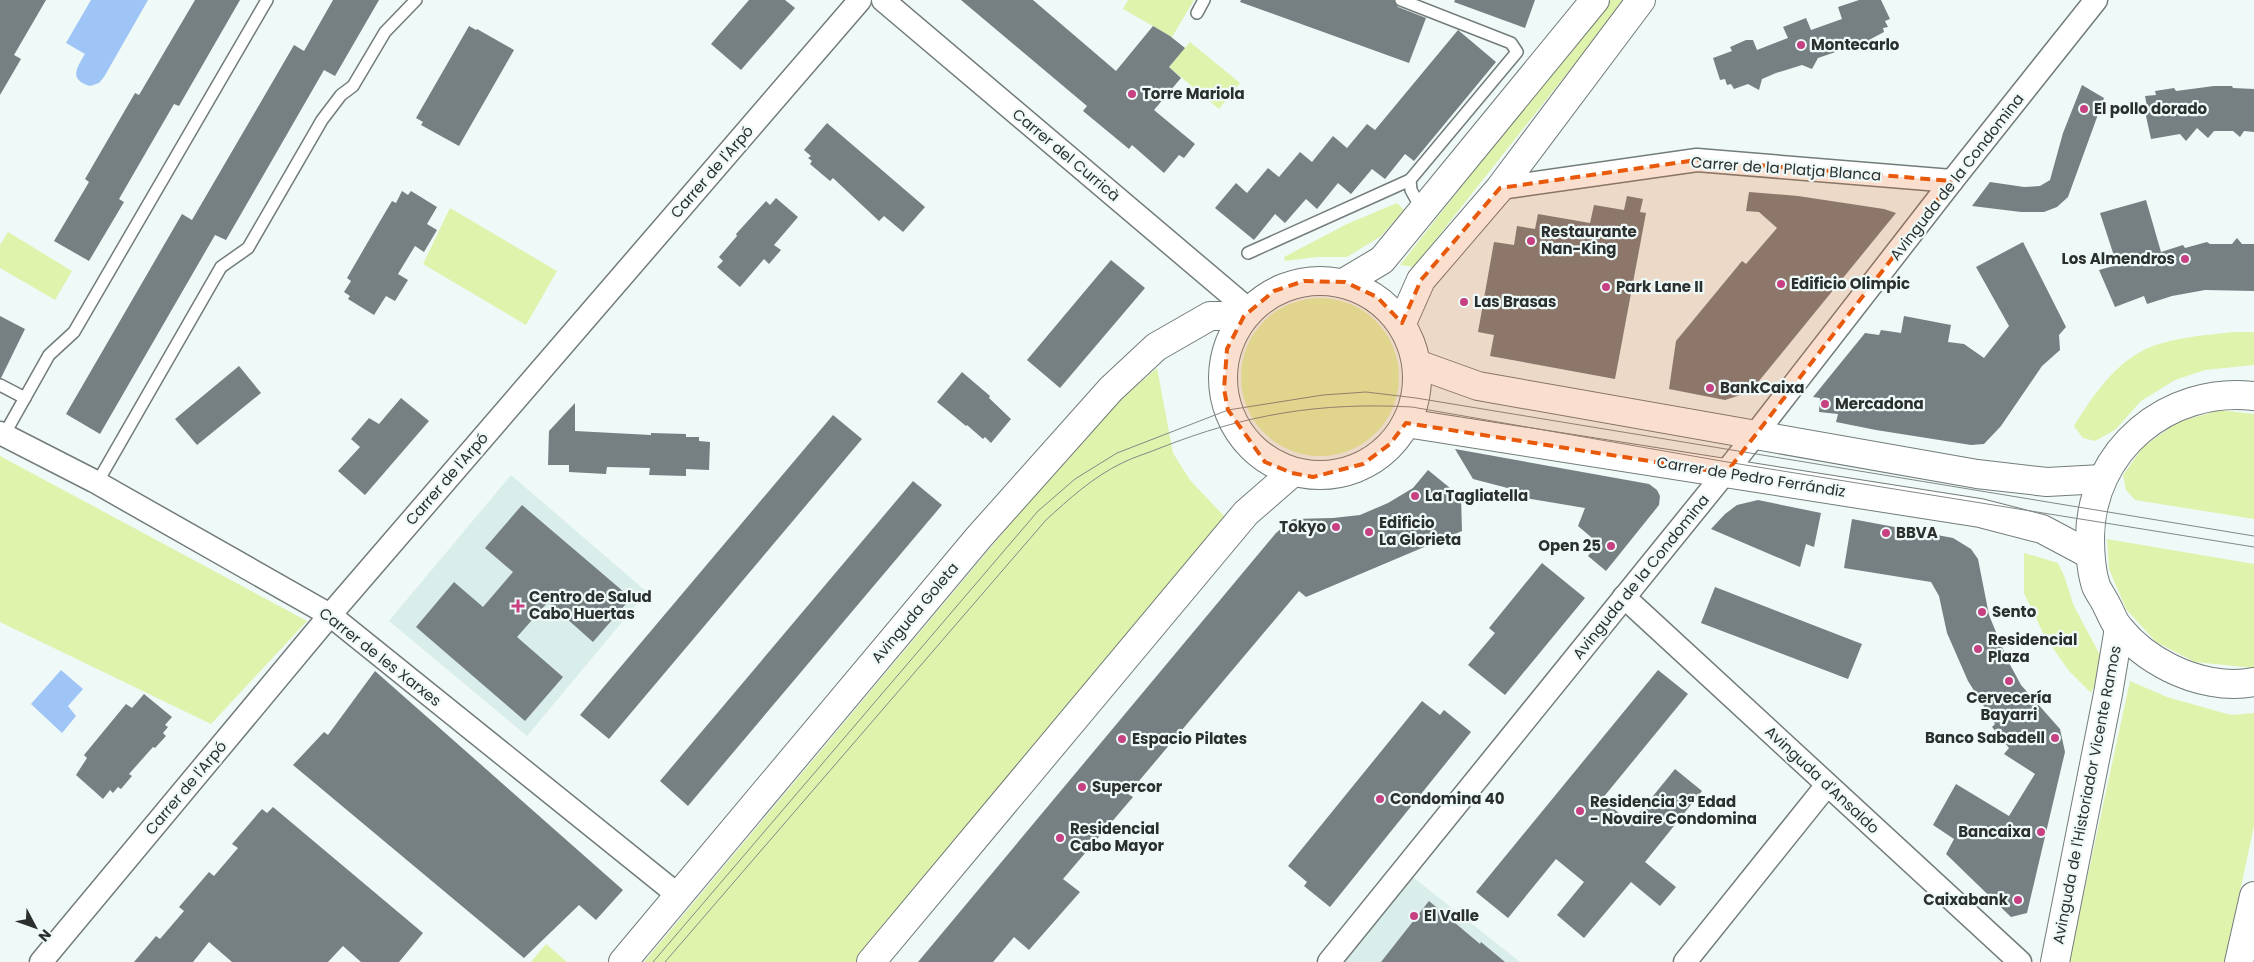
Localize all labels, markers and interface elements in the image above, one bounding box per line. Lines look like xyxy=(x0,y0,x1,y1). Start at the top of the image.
place label: Montecarlo xyxy=(1811,34,1900,55)
marker: Montecarlo xyxy=(1795,39,1807,51)
place label: Torre Mariola xyxy=(1142,83,1245,104)
marker: Torre Mariola xyxy=(1126,88,1138,100)
street label: Avinguda de la Condomina xyxy=(1885,89,2028,265)
place label: El pollo dorado xyxy=(2094,98,2208,119)
street label: Carrer del Curricà xyxy=(1008,103,1124,206)
marker: El pollo dorado xyxy=(2078,103,2090,115)
street label: Carrer de l'Arpó xyxy=(665,121,758,223)
street label: Carrer de la Platja Blanca xyxy=(1690,151,1882,186)
place label: Restaurante Nan-King xyxy=(1541,221,1637,259)
marker: Restaurante Nan-King xyxy=(1525,235,1537,247)
place label: Los Almendros xyxy=(2061,248,2175,269)
marker: Los Almendros xyxy=(2179,253,2191,265)
place label: Edificio Olimpic xyxy=(1791,273,1910,294)
place label: Park Lane II xyxy=(1616,276,1703,297)
marker: Edificio Olimpic xyxy=(1775,278,1787,290)
marker: Park Lane II xyxy=(1600,281,1612,293)
place label: Las Brasas xyxy=(1474,291,1556,312)
marker: Las Brasas xyxy=(1458,296,1470,308)
place label: BankCaixa xyxy=(1720,377,1805,398)
marker: BankCaixa xyxy=(1704,382,1716,394)
place label: Mercadona xyxy=(1835,393,1924,414)
marker: Mercadona xyxy=(1819,398,1831,410)
street label: Carrer de l'Arpó xyxy=(400,428,493,530)
street label: Carrer de Pedro Ferrándiz xyxy=(1655,451,1847,502)
place label: La Tagliatella xyxy=(1425,485,1528,506)
marker: La Tagliatella xyxy=(1409,490,1421,502)
street label: Avinguda de la Condomina xyxy=(1567,490,1714,664)
place label: Edificio La Glorieta xyxy=(1379,512,1461,550)
place label: Tokyo xyxy=(1279,516,1326,537)
marker: Tokyo xyxy=(1330,521,1342,533)
place label: BBVA xyxy=(1896,522,1938,543)
marker: Edificio La Glorieta xyxy=(1363,526,1375,538)
marker: BBVA xyxy=(1880,527,1892,539)
place label: Open 25 xyxy=(1538,535,1601,556)
marker: Open 25 xyxy=(1605,540,1617,552)
street label: Avinguda Goleta xyxy=(866,558,963,668)
place label: Centro de Salud Cabo Huertas xyxy=(529,586,652,624)
marker: Centro de Salud Cabo Huertas xyxy=(511,599,525,613)
place label: Sento xyxy=(1992,601,2037,622)
street label: Carrer de les Xarxes xyxy=(315,602,446,711)
marker: Sento xyxy=(1976,606,1988,618)
place label: Residencial Plaza xyxy=(1988,629,2077,667)
marker: Residencial Plaza xyxy=(1972,643,1984,655)
street label: Avinguda de l'Historiador Vicente Ramos xyxy=(2047,644,2126,946)
marker: Cervecería Bayarri xyxy=(2003,675,2015,687)
place label: Cervecería Bayarri xyxy=(1966,687,2052,725)
street label: Avinguda d'Ansaldo xyxy=(1761,721,1884,838)
place label: Banco Sabadell xyxy=(1925,727,2045,748)
place label: Espacio Pilates xyxy=(1132,728,1247,749)
marker: Banco Sabadell xyxy=(2049,732,2061,744)
marker: Espacio Pilates xyxy=(1116,733,1128,745)
street label: Carrer de l'Arpó xyxy=(140,736,231,839)
place label: Supercor xyxy=(1092,776,1163,797)
marker: Supercor xyxy=(1076,781,1088,793)
place label: Condomina 40 xyxy=(1390,788,1505,809)
place label: Residencia 3ª Edad - Novaire Condomina xyxy=(1590,791,1757,829)
marker: Condomina 40 xyxy=(1374,793,1386,805)
marker: Residencia 3ª Edad - Novaire Condomina xyxy=(1574,805,1586,817)
place label: Residencial Cabo Mayor xyxy=(1070,818,1165,856)
place label: Bancaixa xyxy=(1958,821,2031,842)
marker: Bancaixa xyxy=(2035,826,2047,838)
marker: Residencial Cabo Mayor xyxy=(1054,832,1066,844)
place label: Caixabank xyxy=(1923,889,2009,910)
marker: Caixabank xyxy=(2012,894,2024,906)
north arrow xyxy=(10,902,60,952)
place label: El Valle xyxy=(1424,905,1479,926)
marker: El Valle xyxy=(1408,910,1420,922)
text: N xyxy=(34,925,56,946)

